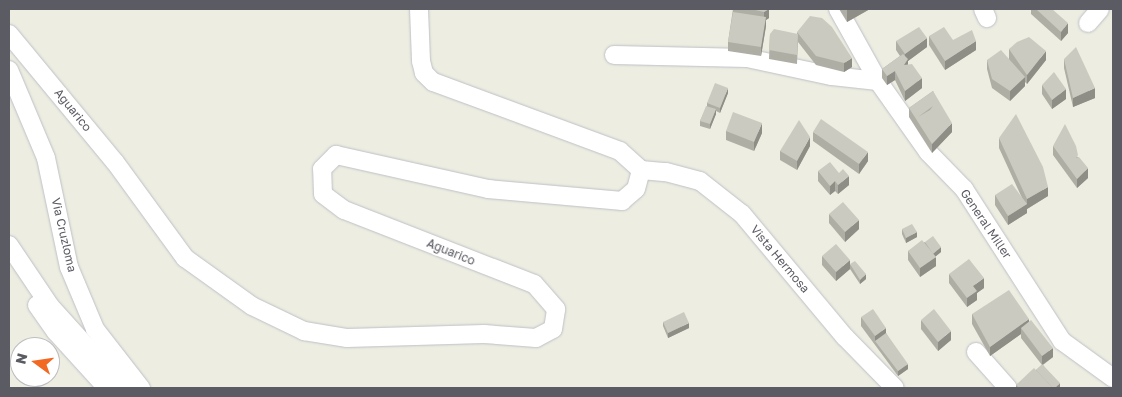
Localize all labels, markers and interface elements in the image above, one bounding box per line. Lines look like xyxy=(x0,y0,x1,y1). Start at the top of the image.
street label: Aguarico xyxy=(51,86,95,134)
street label: General Miller xyxy=(957,187,1015,261)
street label: Via Cruzloma xyxy=(48,197,80,273)
street label: Vista Hermosa xyxy=(748,222,812,296)
street label: Aguarico xyxy=(425,236,477,268)
north arrow xyxy=(10,337,60,387)
text: N xyxy=(11,351,30,366)

